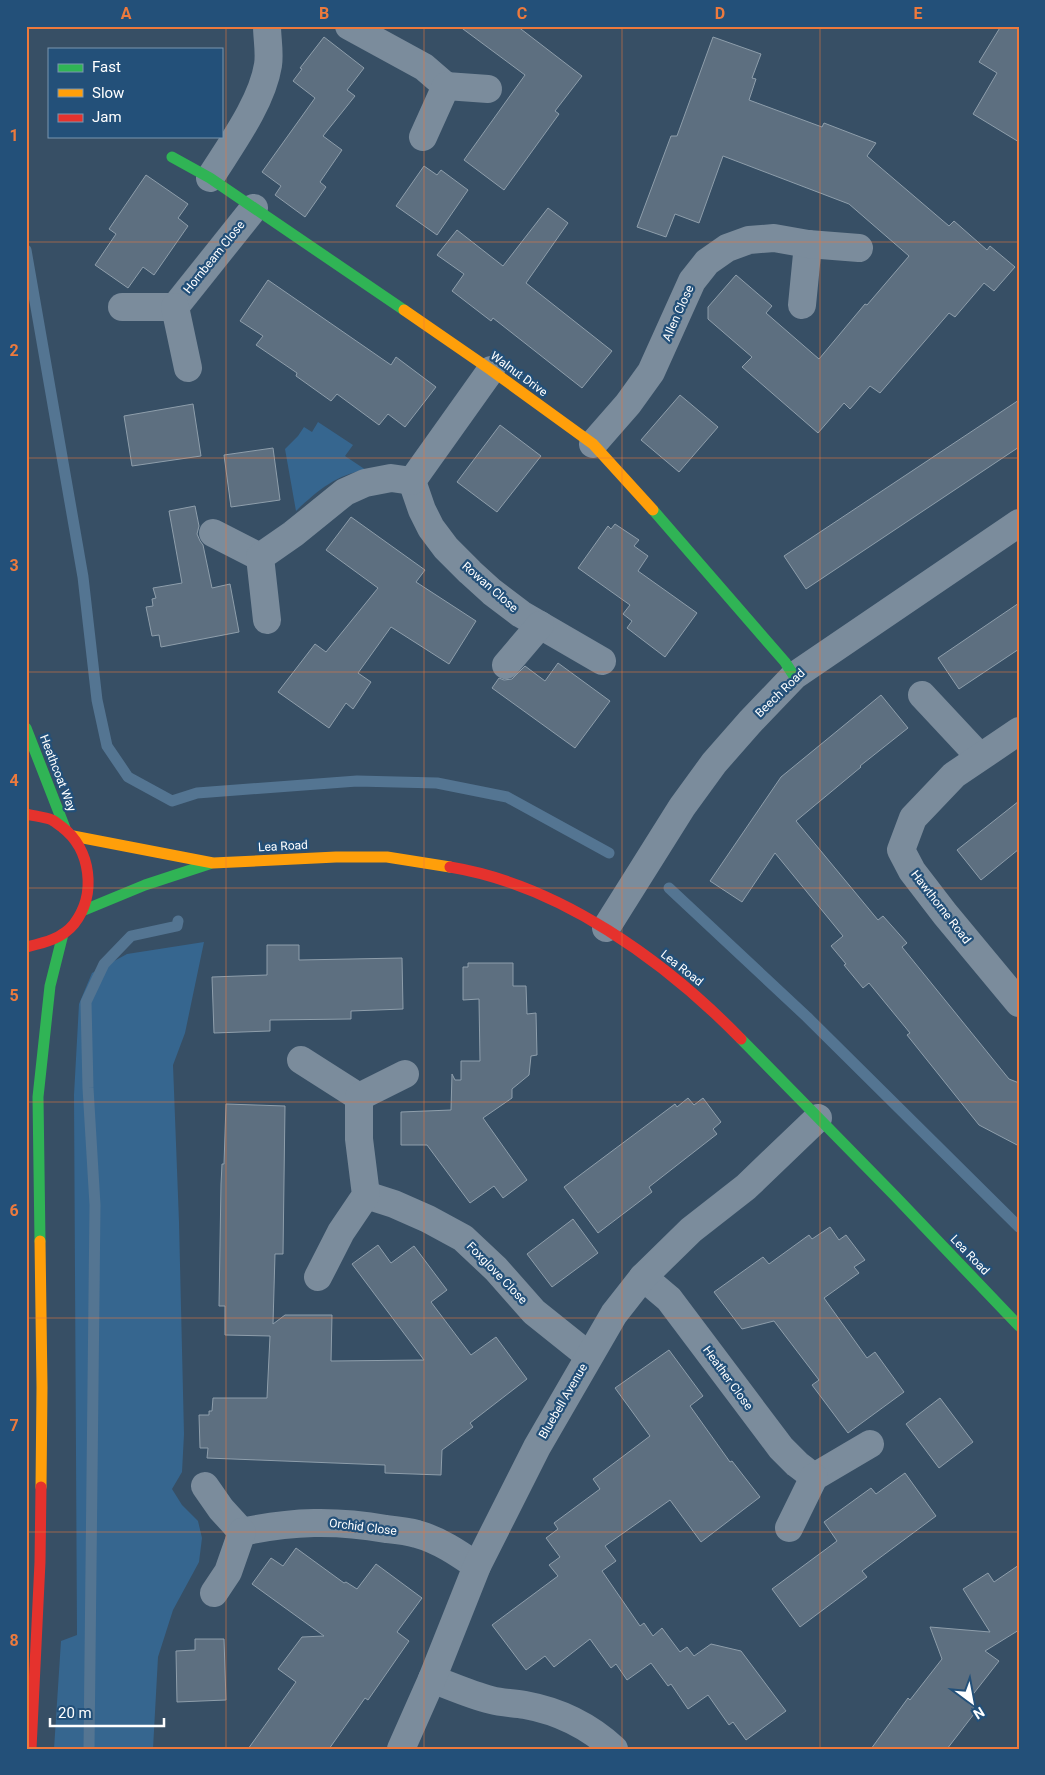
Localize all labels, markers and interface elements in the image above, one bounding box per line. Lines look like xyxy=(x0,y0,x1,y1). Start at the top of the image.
text: A xyxy=(121,4,132,23)
text: B xyxy=(319,4,329,23)
text: C xyxy=(517,4,527,23)
text: D xyxy=(715,4,725,23)
text: E xyxy=(914,4,923,23)
legend xyxy=(48,48,222,138)
text: Fast xyxy=(92,58,121,76)
text: Slow xyxy=(92,84,124,102)
text: Jam xyxy=(92,108,122,126)
text: 1 xyxy=(9,126,19,145)
street label: Hornbeam Close xyxy=(180,218,248,296)
street label: Allen Close xyxy=(659,283,697,343)
text: 2 xyxy=(9,341,19,360)
street label: Walnut Drive xyxy=(488,349,550,399)
text: 3 xyxy=(9,556,19,575)
street label: Rowan Close xyxy=(459,559,521,615)
street label: Beech Road xyxy=(752,666,808,720)
street label: Heathcoat Way xyxy=(37,733,79,814)
text: 4 xyxy=(9,771,19,790)
street label: Lea Road xyxy=(258,838,308,854)
street label: Hawthorne Road xyxy=(908,868,974,946)
street label: Lea Road xyxy=(658,947,706,989)
text: 5 xyxy=(9,986,19,1005)
text: 6 xyxy=(9,1201,19,1220)
street label: Lea Road xyxy=(948,1232,992,1278)
street label: Foxglove Close xyxy=(464,1239,530,1307)
street label: Heather Close xyxy=(700,1343,756,1413)
street label: Bluebell Avenue xyxy=(536,1361,590,1441)
text: 7 xyxy=(9,1416,19,1435)
street label: Orchid Close xyxy=(328,1516,398,1538)
text: 8 xyxy=(9,1631,19,1650)
north arrow xyxy=(948,1678,998,1728)
scale bar xyxy=(50,1695,164,1727)
text: 20 m xyxy=(58,1704,92,1722)
text: N xyxy=(970,1704,987,1722)

